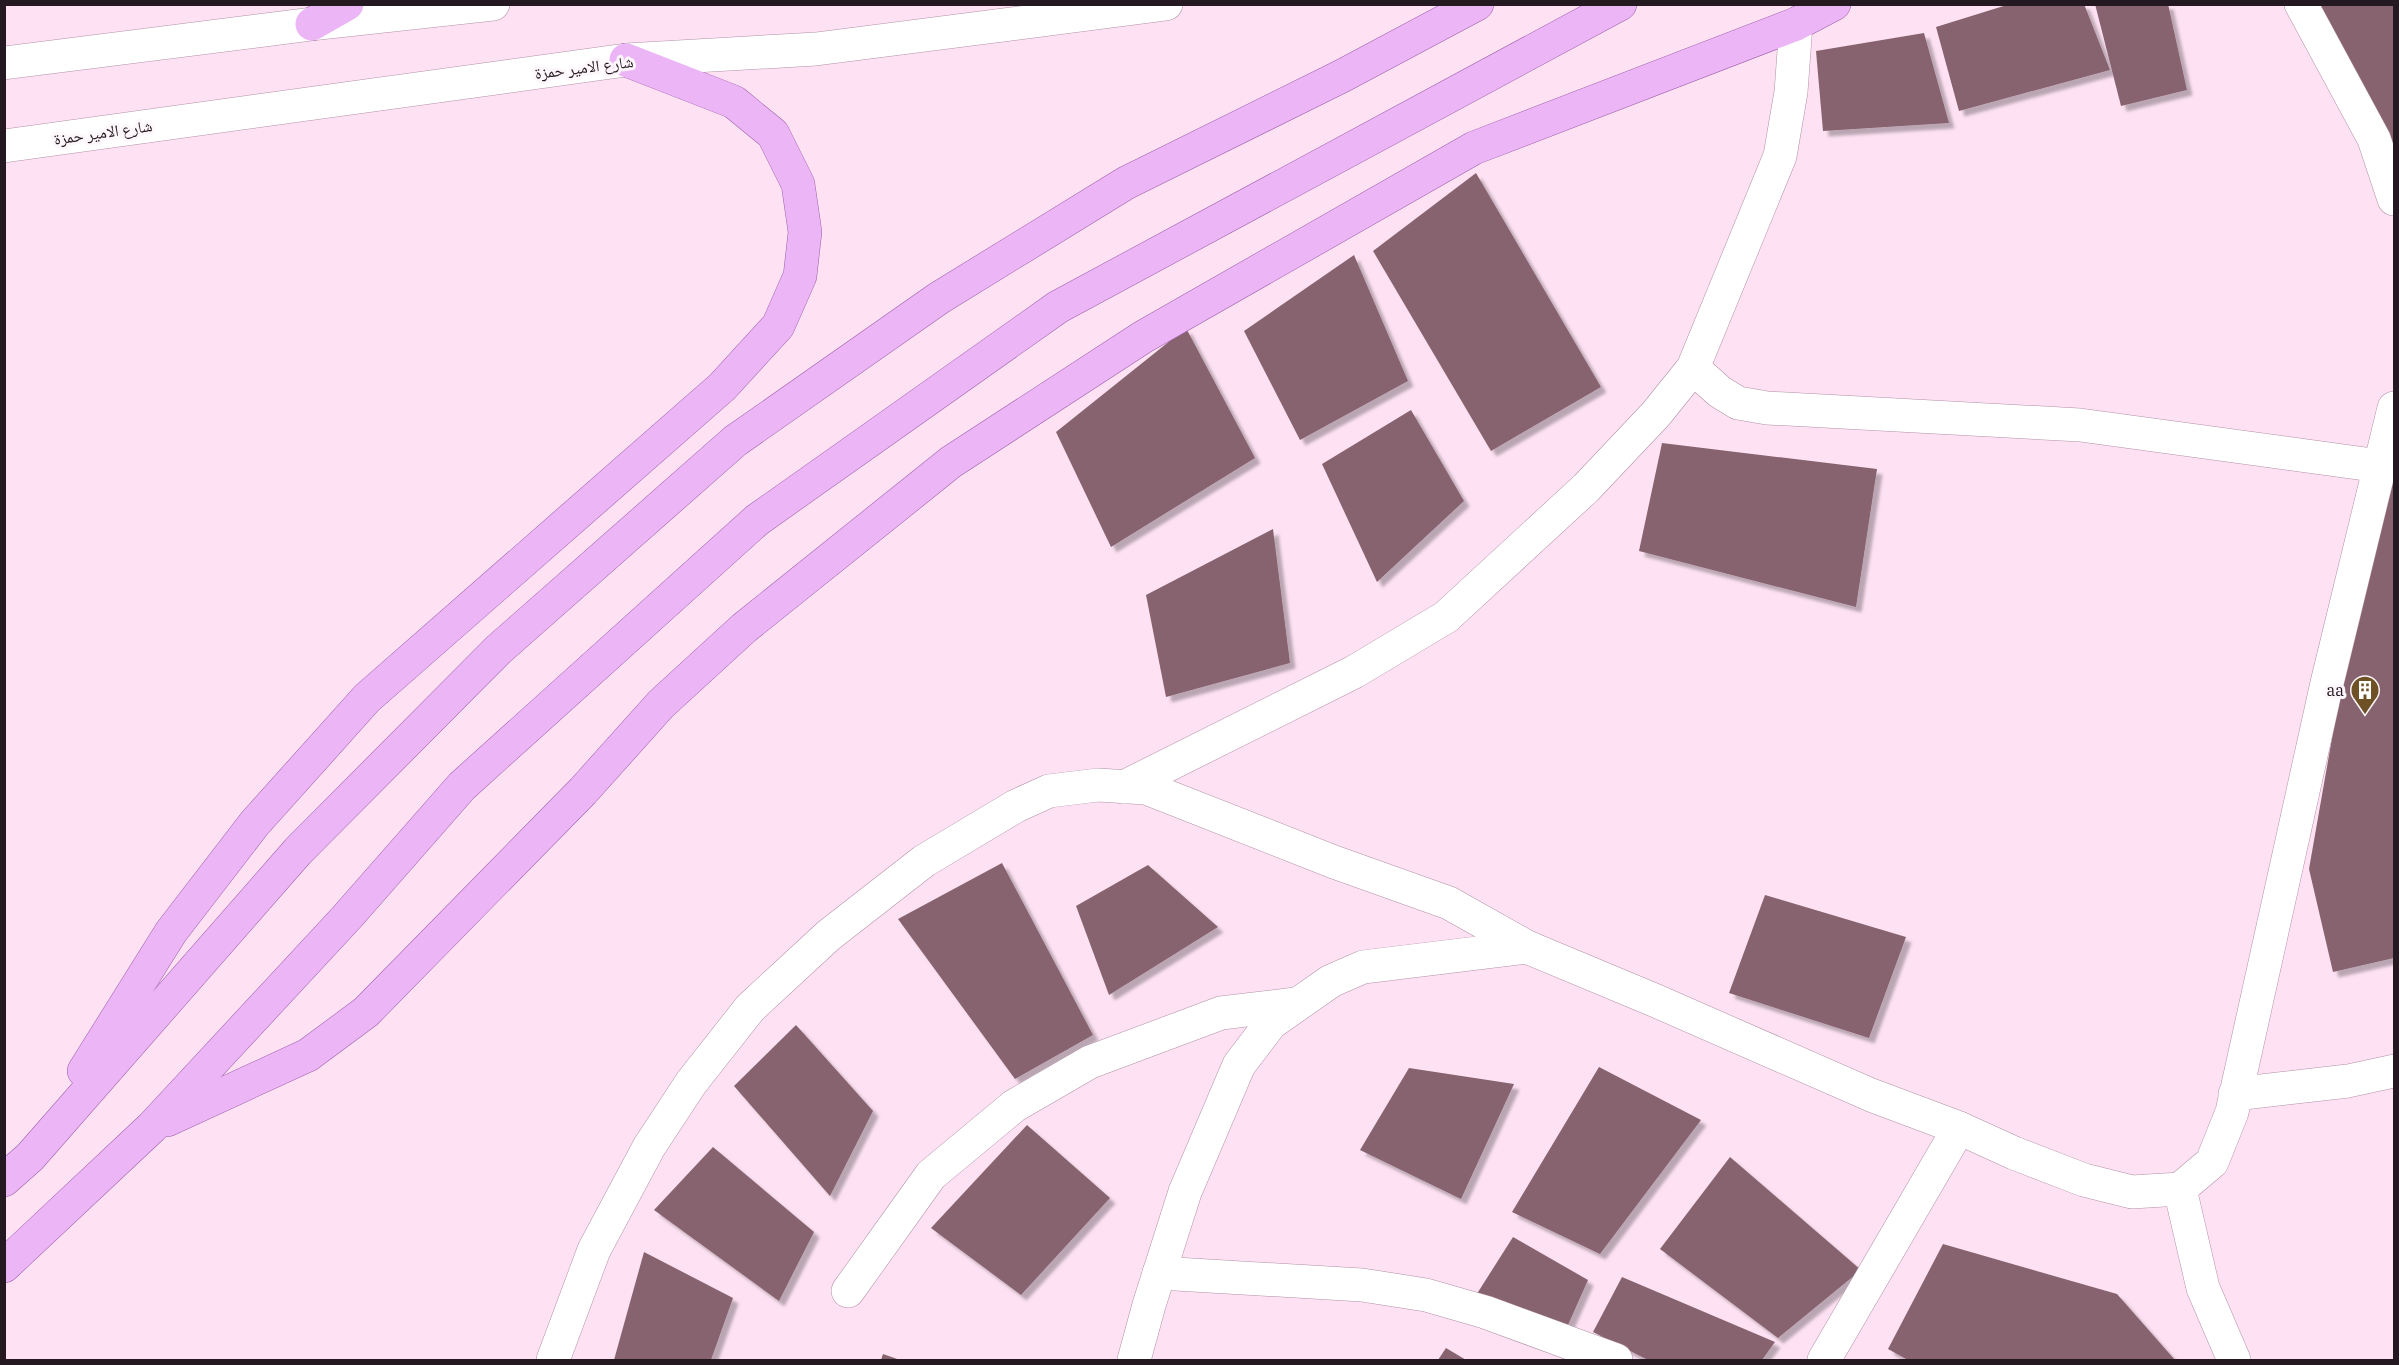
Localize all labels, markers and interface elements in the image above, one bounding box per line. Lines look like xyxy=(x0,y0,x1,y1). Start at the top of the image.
street label: شارع الامير حمزة xyxy=(534,51,635,84)
street label: شارع الامير حمزة xyxy=(52,115,154,150)
building icon: aa xyxy=(2349,674,2381,716)
place label: aa xyxy=(2327,680,2344,700)

